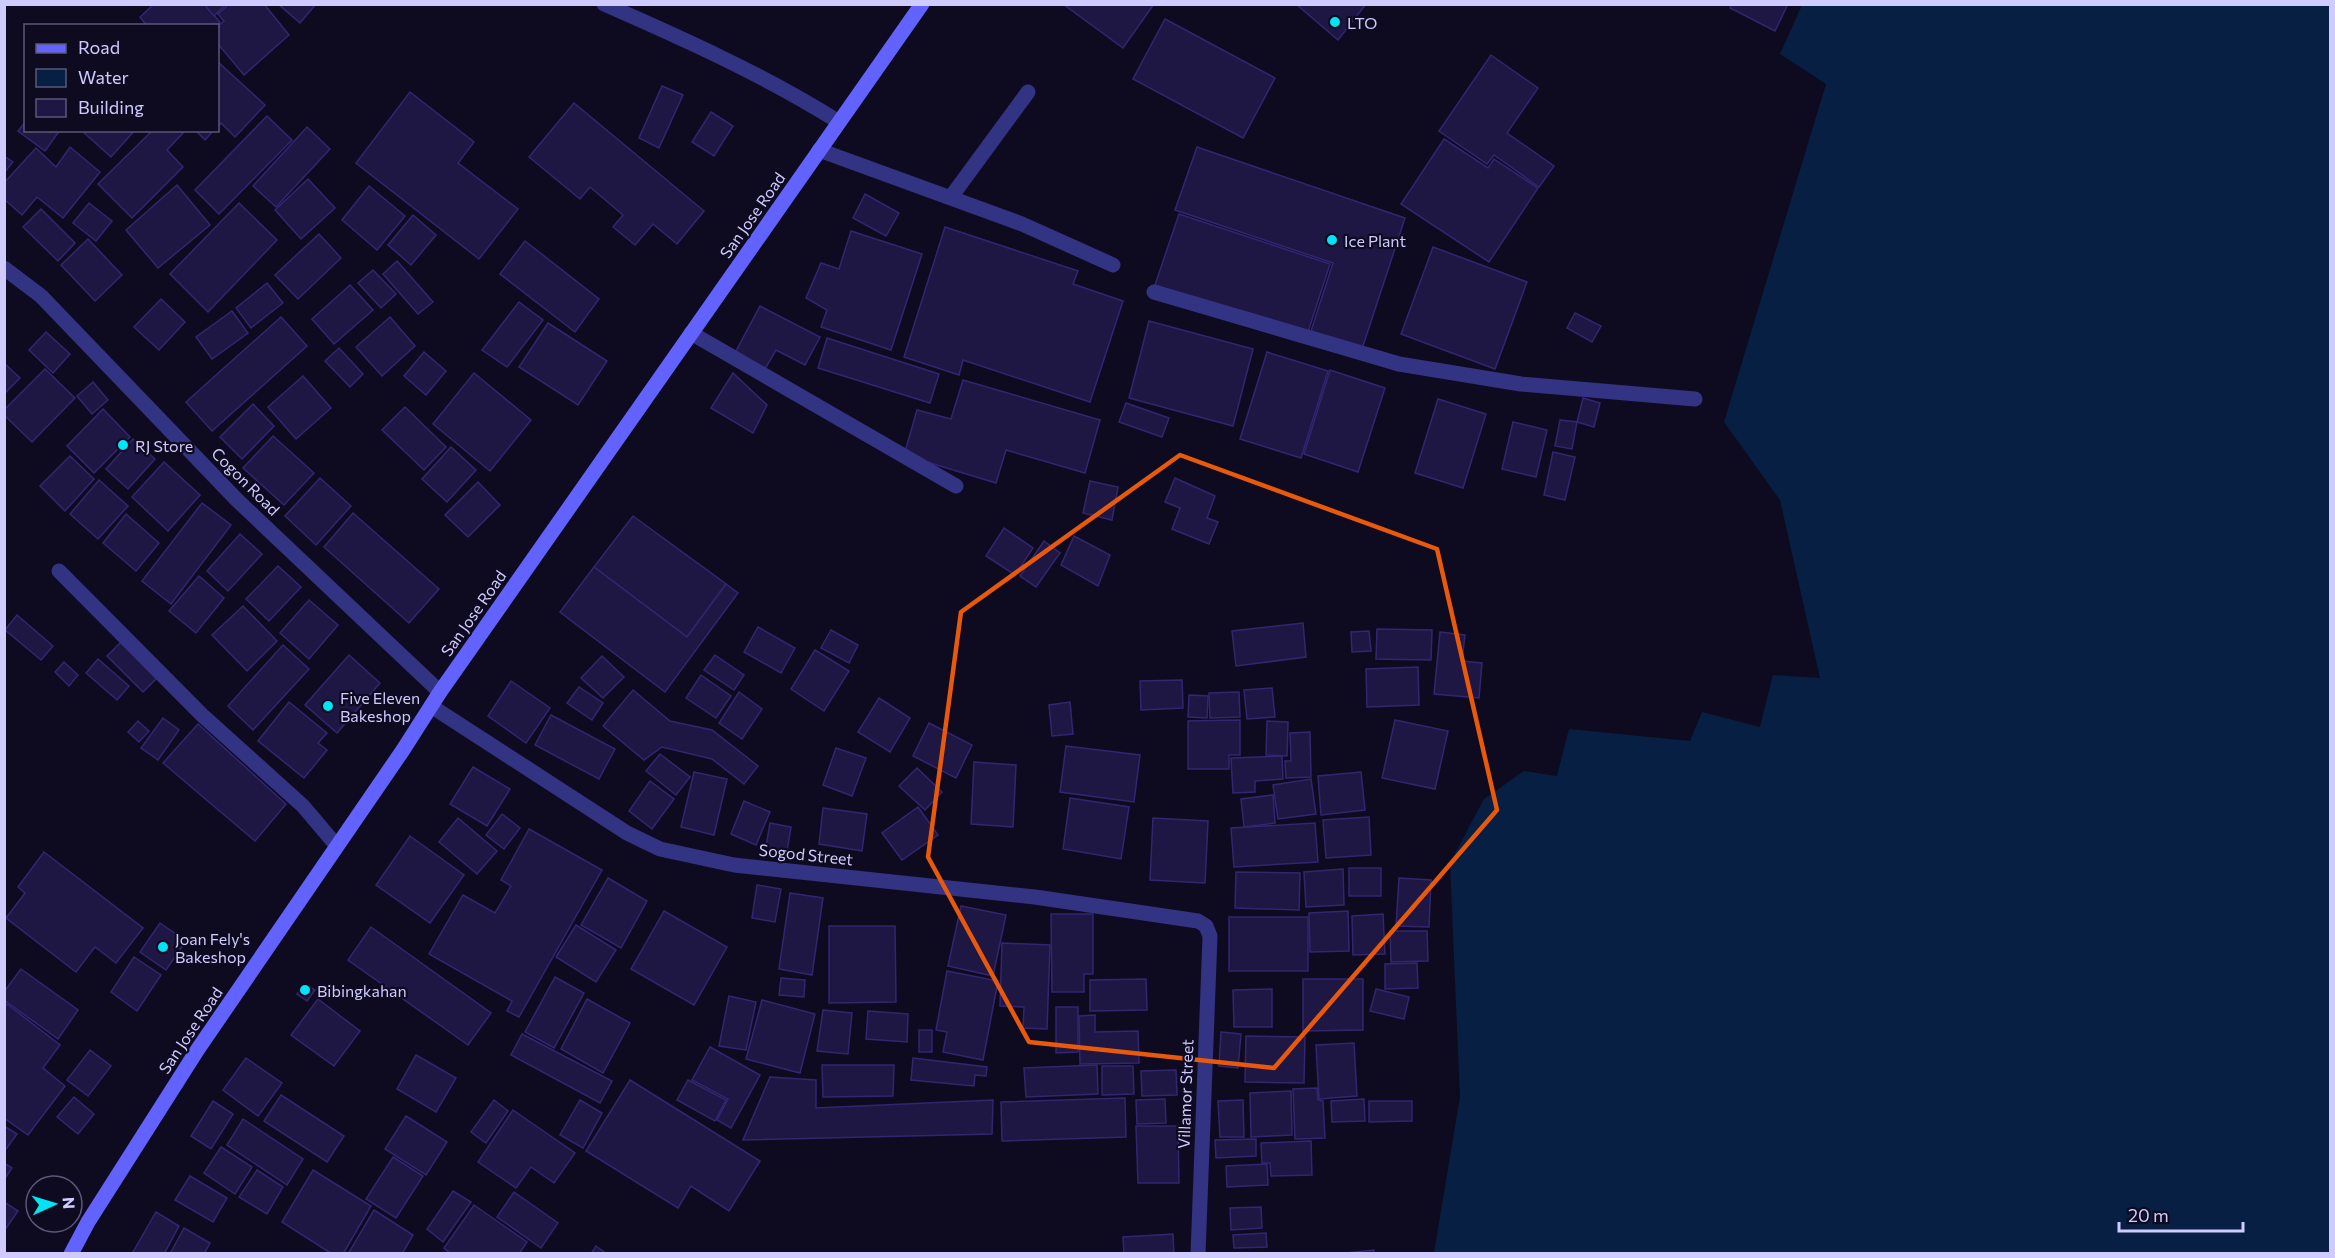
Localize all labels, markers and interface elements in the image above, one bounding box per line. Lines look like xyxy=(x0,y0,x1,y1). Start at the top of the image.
place label: LTO xyxy=(1347,13,1377,32)
marker: LTO xyxy=(1328,15,1342,29)
legend xyxy=(24,24,219,132)
text: Road xyxy=(78,36,120,58)
text: Water xyxy=(78,66,129,88)
text: Building xyxy=(78,96,144,118)
street label: San Jose Road xyxy=(715,169,789,261)
place label: Ice Plant xyxy=(1344,231,1407,250)
marker: Ice Plant xyxy=(1325,233,1339,247)
place label: RJ Store xyxy=(135,436,193,455)
marker: RJ Store xyxy=(116,438,130,452)
street label: Cogon Road xyxy=(208,443,284,519)
street label: San Jose Road xyxy=(436,567,510,659)
place label: Five Eleven Bakeshop xyxy=(340,688,420,725)
marker: Five Eleven Bakeshop xyxy=(321,699,335,713)
street label: Sogod Street xyxy=(758,840,854,868)
place label: Joan Fely's Bakeshop xyxy=(175,929,250,966)
marker: Joan Fely's Bakeshop xyxy=(156,940,170,954)
place label: Bibingkahan xyxy=(317,981,407,1000)
street label: San Jose Road xyxy=(154,983,226,1077)
marker: Bibingkahan xyxy=(298,983,312,997)
street label: Villamor Street xyxy=(1174,1038,1196,1149)
north arrow xyxy=(24,1174,84,1234)
scale bar xyxy=(2119,1195,2244,1233)
text: N xyxy=(60,1196,79,1210)
text: 20 m xyxy=(2128,1204,2169,1226)

